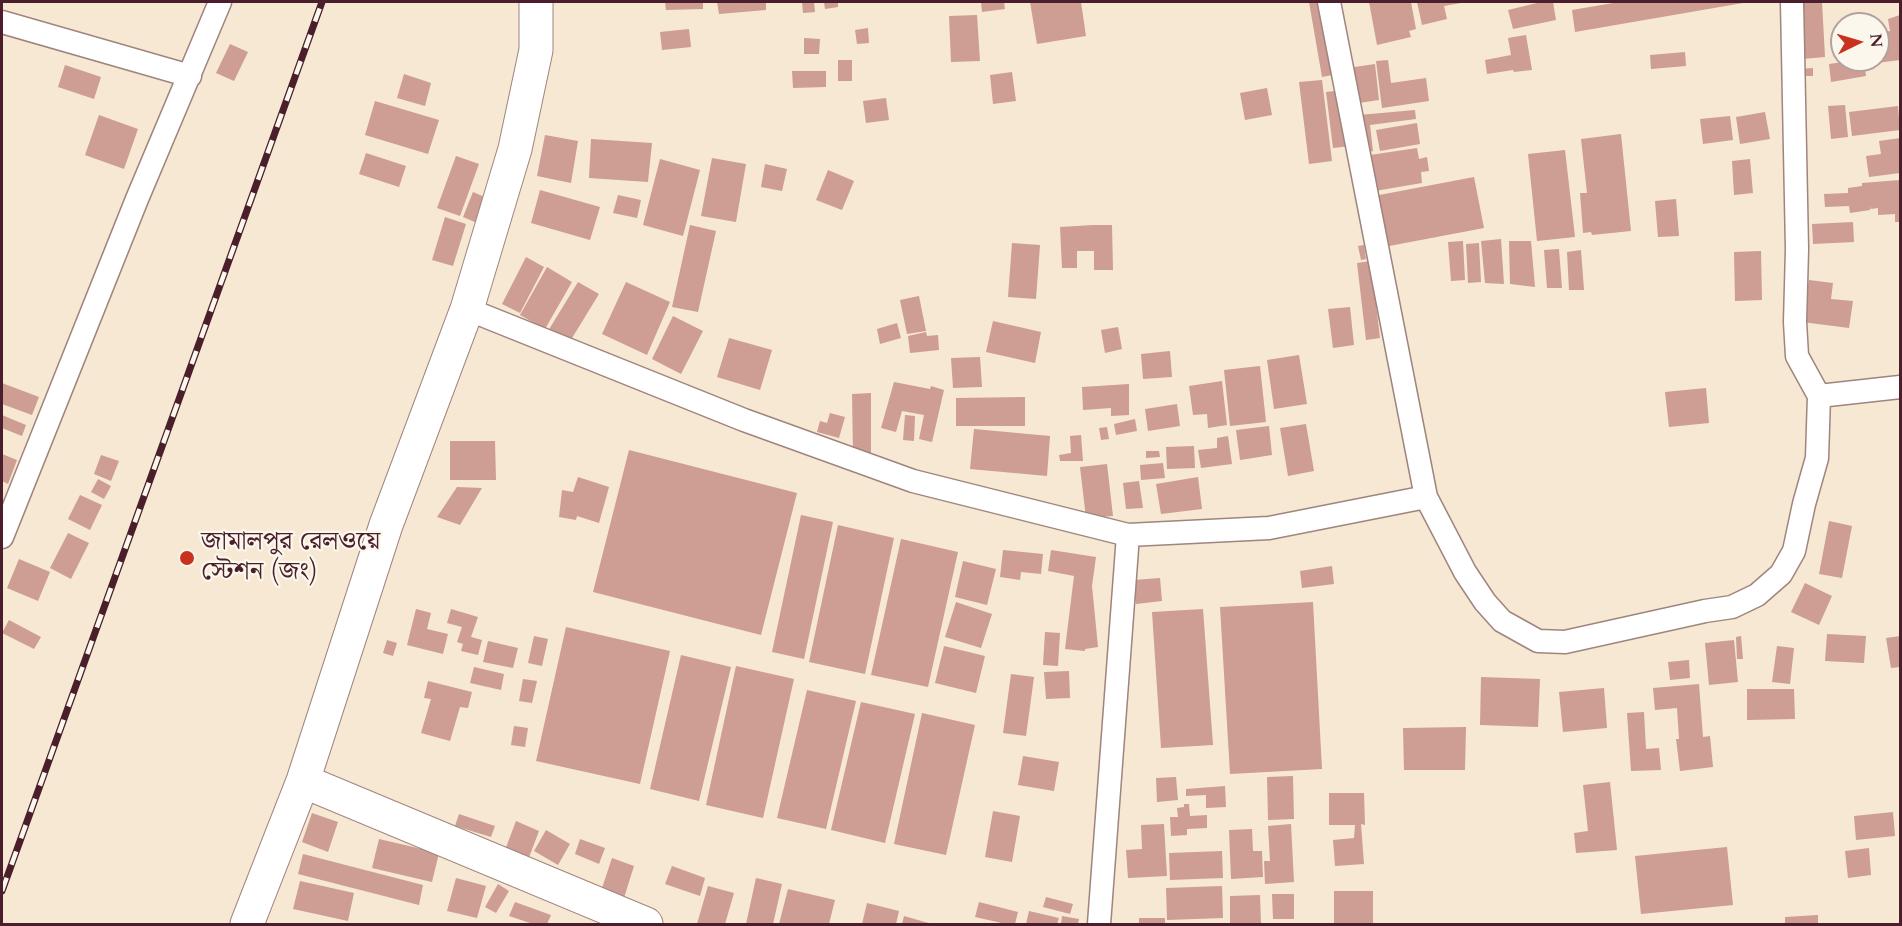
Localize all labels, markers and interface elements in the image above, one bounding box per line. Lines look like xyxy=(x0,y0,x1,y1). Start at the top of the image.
north arrow xyxy=(1830,12,1890,72)
text: N xyxy=(1864,33,1888,48)
place label: জামালপুর রেলওয়ে স্টেশন (জং) xyxy=(201,527,380,588)
marker: জামালপুর রেলওয়ে স্টেশন (জং) xyxy=(178,549,196,567)

